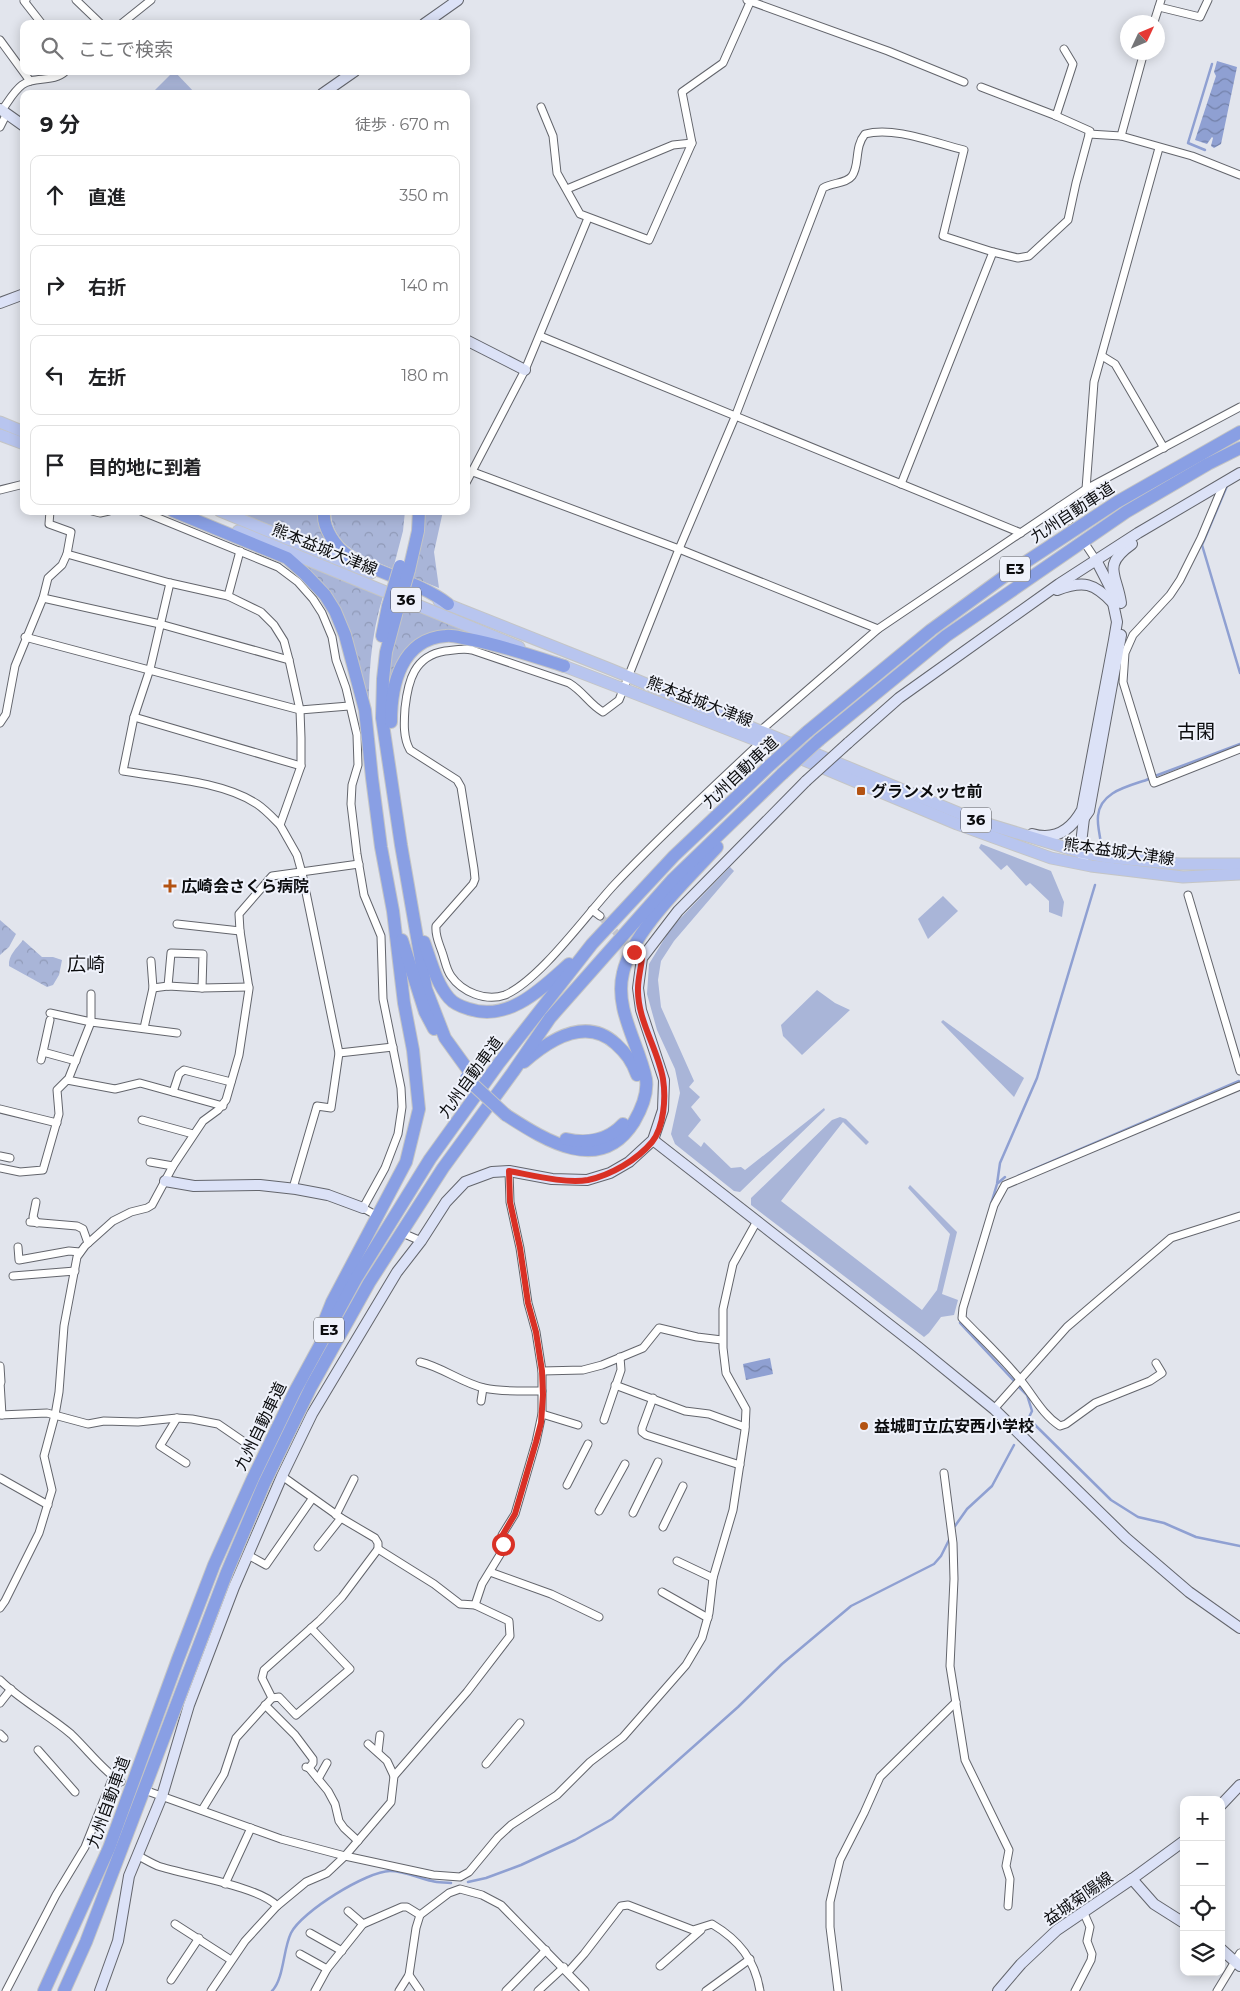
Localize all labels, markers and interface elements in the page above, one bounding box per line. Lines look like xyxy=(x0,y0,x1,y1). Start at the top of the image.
north arrow xyxy=(1120,15,1165,60)
search box xyxy=(20,20,470,75)
icon: search xyxy=(38,34,66,62)
text: ここで検索 xyxy=(78,38,173,61)
text: 9 分 xyxy=(40,112,80,137)
text: 徒歩 · 670 m xyxy=(355,115,450,134)
icon: ahead xyxy=(41,181,69,209)
text: 直進 xyxy=(88,186,126,209)
text: 350 m xyxy=(399,186,449,205)
icon: right xyxy=(41,271,69,299)
text: 右折 xyxy=(88,276,126,299)
text: 140 m xyxy=(401,276,449,295)
icon: left xyxy=(41,361,69,389)
text: 左折 xyxy=(88,366,126,389)
text: 180 m xyxy=(401,366,449,385)
icon: arrive xyxy=(41,451,69,479)
text: 目的地に到着 xyxy=(88,456,202,479)
street label: 九州自動車道 xyxy=(1027,478,1118,547)
street label: 熊本益城大津線 xyxy=(269,520,380,579)
road number: E3 xyxy=(1000,556,1030,582)
road number: 36 xyxy=(391,588,421,612)
street label: 熊本益城大津線 xyxy=(644,673,756,730)
district label: 古閑 xyxy=(1177,720,1215,743)
street label: 九州自動車道 xyxy=(699,733,782,812)
place label: グランメッセ前 xyxy=(871,782,983,801)
marker: グランメッセ前 xyxy=(855,785,867,797)
road number: 36 xyxy=(961,808,991,832)
street label: 熊本益城大津線 xyxy=(1062,834,1176,869)
place label: 広崎会さくら病院 xyxy=(181,877,309,896)
marker: 広崎会さくら病院 xyxy=(163,879,177,893)
route end xyxy=(623,941,646,964)
district label: 広崎 xyxy=(67,953,105,976)
street label: 九州自動車道 xyxy=(435,1033,506,1122)
road number: E3 xyxy=(314,1318,344,1342)
street label: 九州自動車道 xyxy=(231,1379,290,1474)
place label: 益城町立広安西小学校 xyxy=(874,1417,1034,1436)
marker: 益城町立広安西小学校 xyxy=(858,1420,870,1432)
route start xyxy=(492,1533,515,1556)
street label: 九州自動車道 xyxy=(83,1754,134,1851)
map controls xyxy=(1180,1796,1225,1976)
button: + xyxy=(1180,1796,1225,1841)
button: − xyxy=(1180,1841,1225,1886)
street label: 益城菊陽線 xyxy=(1040,1868,1117,1929)
button: locate xyxy=(1180,1886,1225,1931)
button: layers xyxy=(1180,1931,1225,1976)

